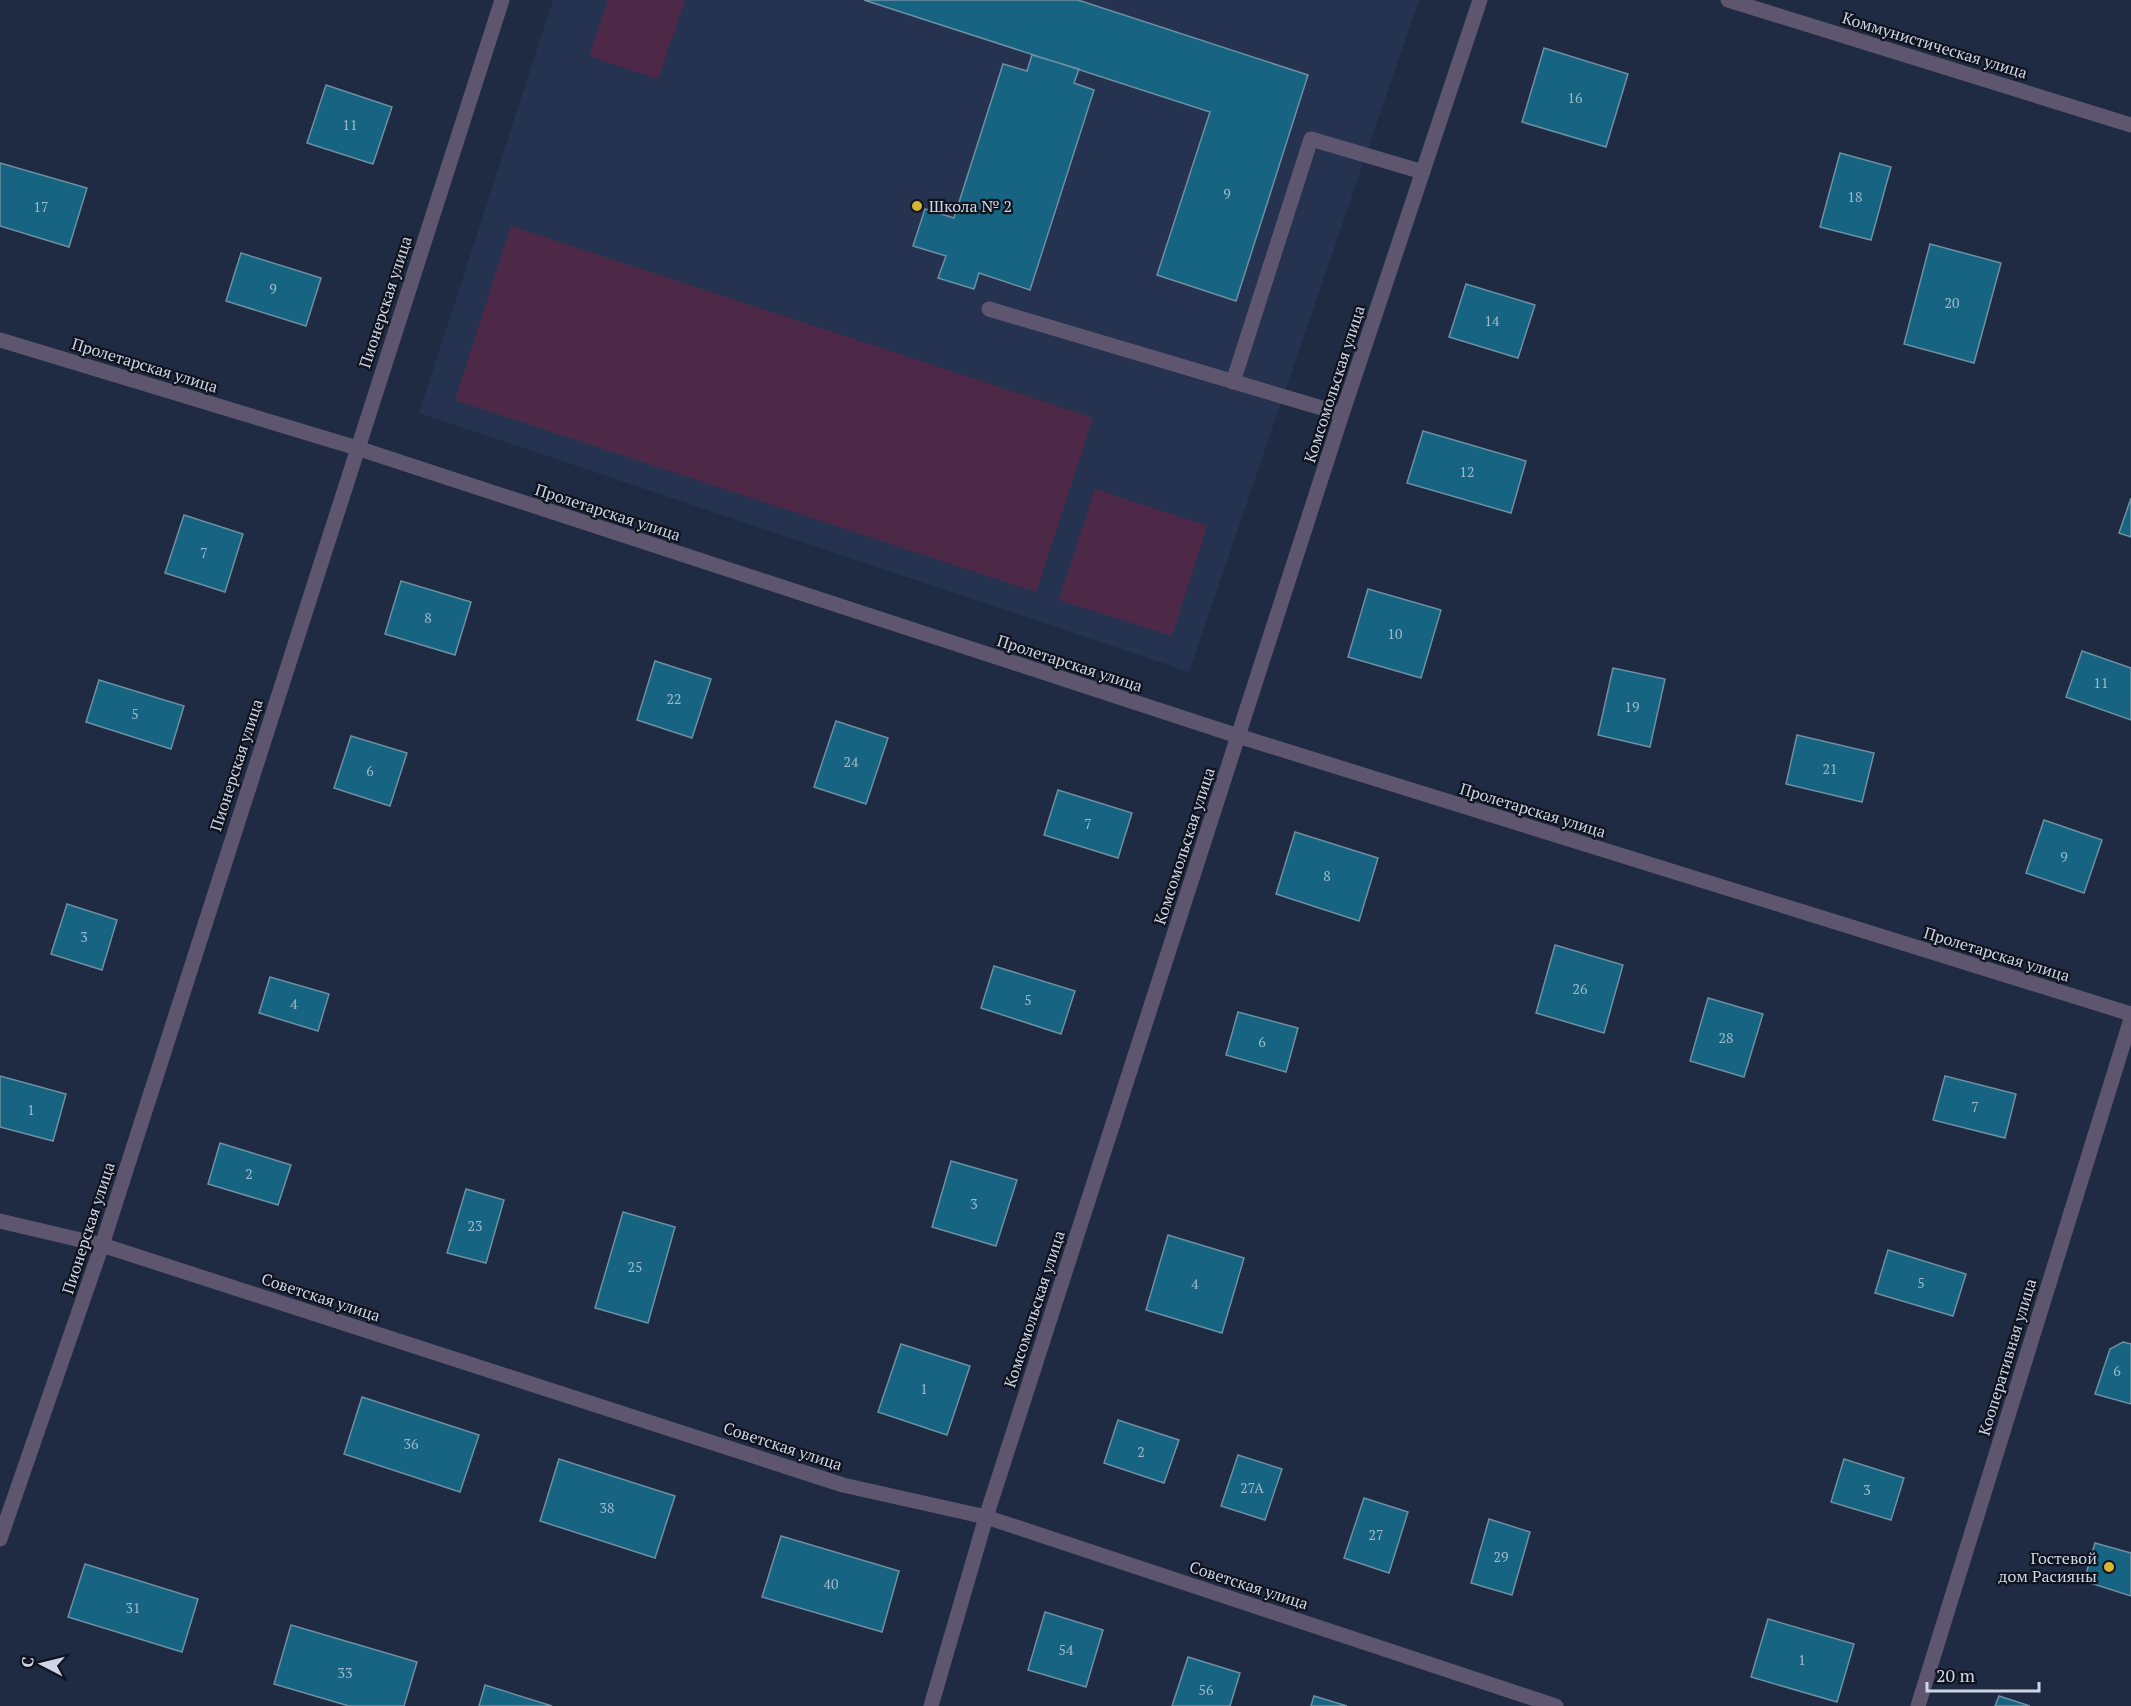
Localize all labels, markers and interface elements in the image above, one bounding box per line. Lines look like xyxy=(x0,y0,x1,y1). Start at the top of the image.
street label: Коммунистическая улица xyxy=(1840,6,2030,84)
house number: 16 xyxy=(1568,88,1583,107)
house number: 11 xyxy=(343,115,357,134)
house number: 9 xyxy=(1223,184,1231,203)
house number: 18 xyxy=(1848,187,1862,206)
place label: Школа № 2 xyxy=(929,195,1012,217)
house number: 17 xyxy=(34,197,48,216)
marker: Школа № 2 xyxy=(910,199,924,213)
street label: Пионерская улица xyxy=(353,233,417,371)
house number: 9 xyxy=(269,279,277,298)
house number: 20 xyxy=(1945,293,1959,312)
street label: Комсомольская улица xyxy=(1298,303,1370,465)
house number: 14 xyxy=(1485,311,1500,330)
street label: Пролетарская улица xyxy=(69,332,221,398)
house number: 12 xyxy=(1460,462,1474,481)
street label: Пролетарская улица xyxy=(533,478,683,546)
house number: 7 xyxy=(200,543,208,562)
house number: 8 xyxy=(424,608,432,627)
house number: 10 xyxy=(1388,624,1402,643)
street label: Пролетарская улица xyxy=(995,629,1145,697)
house number: 11 xyxy=(2094,673,2108,692)
house number: 22 xyxy=(667,689,681,708)
street label: Пионерская улица xyxy=(204,696,268,834)
house number: 19 xyxy=(1625,697,1639,716)
house number: 5 xyxy=(131,704,139,723)
house number: 24 xyxy=(844,752,859,771)
house number: 21 xyxy=(1823,759,1837,778)
house number: 6 xyxy=(366,761,374,780)
street label: Комсомольская улица xyxy=(1148,765,1220,927)
street label: Пролетарская улица xyxy=(1457,777,1609,843)
house number: 7 xyxy=(1084,814,1092,833)
house number: 9 xyxy=(2060,847,2068,866)
house number: 8 xyxy=(1323,866,1331,885)
street label: Пролетарская улица xyxy=(1921,921,2073,987)
house number: 3 xyxy=(80,927,88,946)
house number: 26 xyxy=(1573,979,1588,998)
house number: 5 xyxy=(1024,990,1032,1009)
house number: 4 xyxy=(290,994,298,1013)
house number: 28 xyxy=(1719,1028,1733,1047)
house number: 6 xyxy=(1258,1032,1266,1051)
house number: 7 xyxy=(1971,1097,1979,1116)
house number: 1 xyxy=(27,1100,35,1119)
street label: Пионерская улица xyxy=(56,1159,120,1297)
house number: 2 xyxy=(245,1164,253,1183)
house number: 3 xyxy=(970,1194,978,1213)
house number: 23 xyxy=(468,1216,482,1235)
street label: Комсомольская улица xyxy=(998,1228,1070,1390)
house number: 25 xyxy=(628,1257,642,1276)
street label: Советская улица xyxy=(259,1267,383,1327)
house number: 5 xyxy=(1917,1273,1925,1292)
house number: 4 xyxy=(1191,1274,1199,1293)
street label: Кооперативная улица xyxy=(1973,1276,2041,1438)
house number: 6 xyxy=(2113,1361,2121,1380)
house number: 1 xyxy=(920,1379,928,1398)
street label: Советская улица xyxy=(721,1416,845,1476)
house number: 36 xyxy=(404,1434,419,1453)
house number: 2 xyxy=(1137,1442,1145,1461)
house number: 27А xyxy=(1240,1478,1264,1497)
house number: 3 xyxy=(1863,1480,1871,1499)
house number: 38 xyxy=(600,1498,614,1517)
house number: 27 xyxy=(1369,1525,1383,1544)
house number: 29 xyxy=(1494,1547,1508,1566)
place label: Гостевой дом Расияны xyxy=(1998,1547,2097,1587)
street label: Советская улица xyxy=(1187,1555,1311,1615)
marker: Гостевой дом Расияны xyxy=(2102,1560,2116,1574)
house number: 40 xyxy=(824,1574,838,1593)
house number: 31 xyxy=(126,1598,140,1617)
north arrow xyxy=(12,1634,72,1694)
house number: 54 xyxy=(1059,1640,1074,1659)
house number: 1 xyxy=(1798,1650,1806,1669)
scale bar xyxy=(1927,1655,2040,1693)
text: С xyxy=(16,1656,39,1669)
house number: 33 xyxy=(338,1663,352,1682)
text: 20 m xyxy=(1936,1663,1976,1687)
house number: 56 xyxy=(1199,1680,1214,1699)

